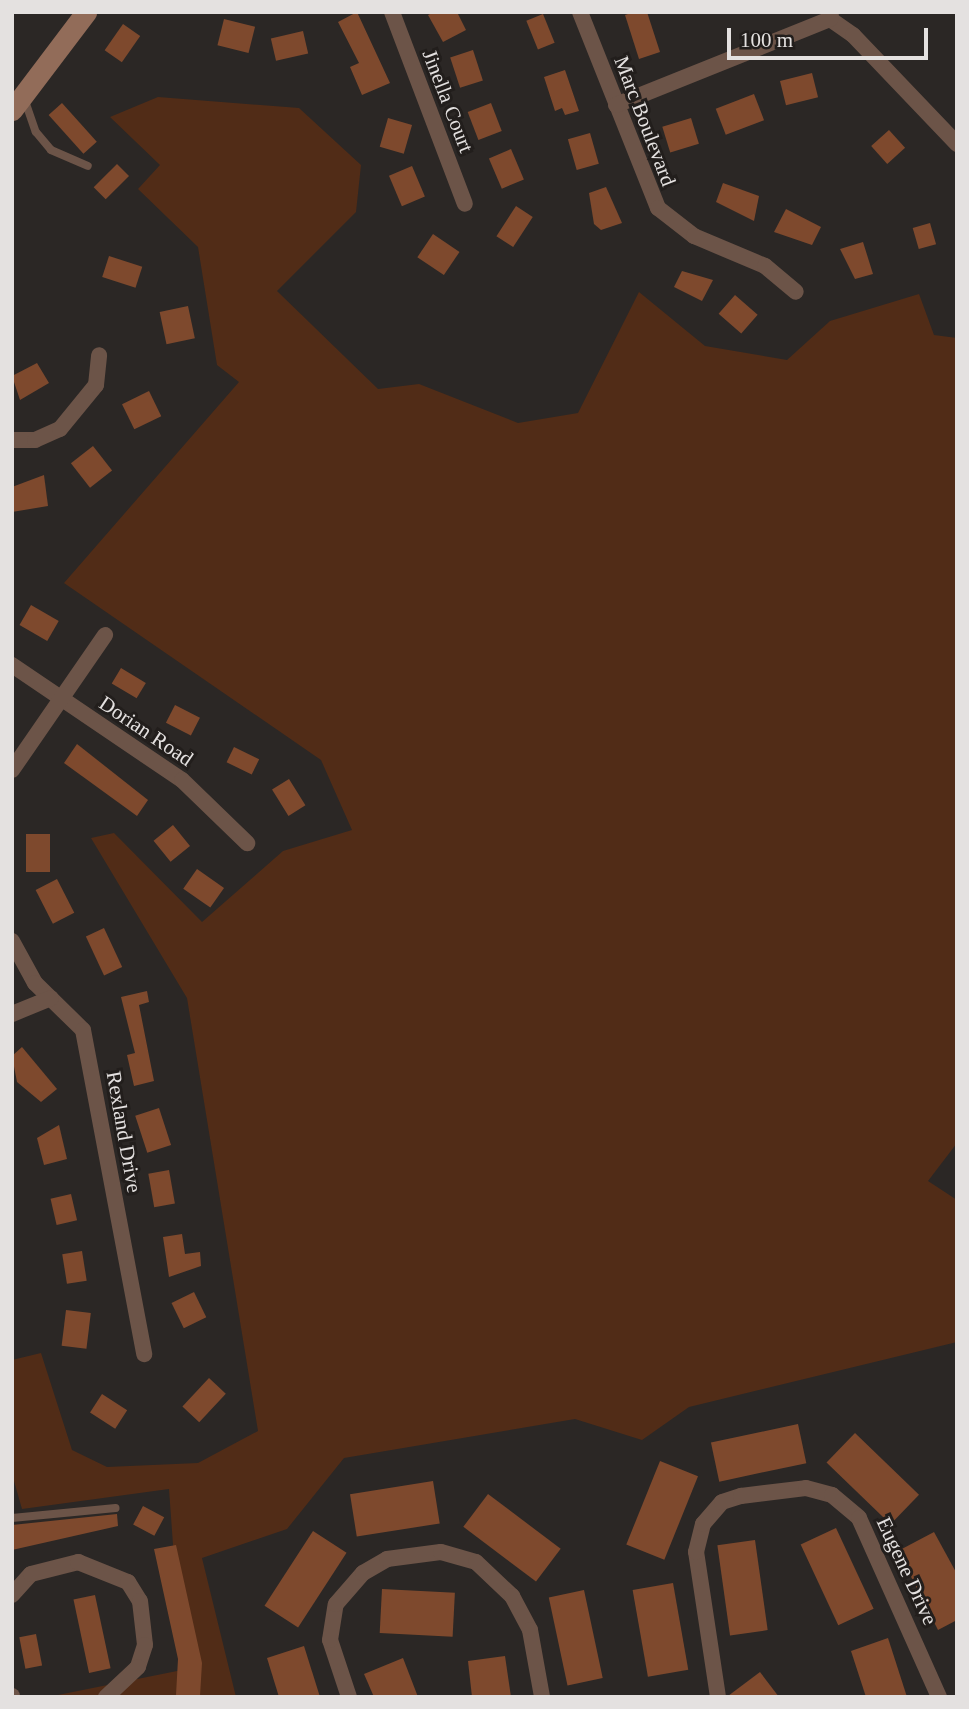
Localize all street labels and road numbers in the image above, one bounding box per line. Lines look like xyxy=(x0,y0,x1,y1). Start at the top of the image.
street label: Jinella Court xyxy=(417,46,479,156)
street label: Marc Boulevard xyxy=(609,53,681,189)
street label: Dorian Road xyxy=(94,690,198,772)
street label: Rexland Drive xyxy=(101,1069,147,1195)
street label: Eugene Drive xyxy=(871,1513,943,1629)

